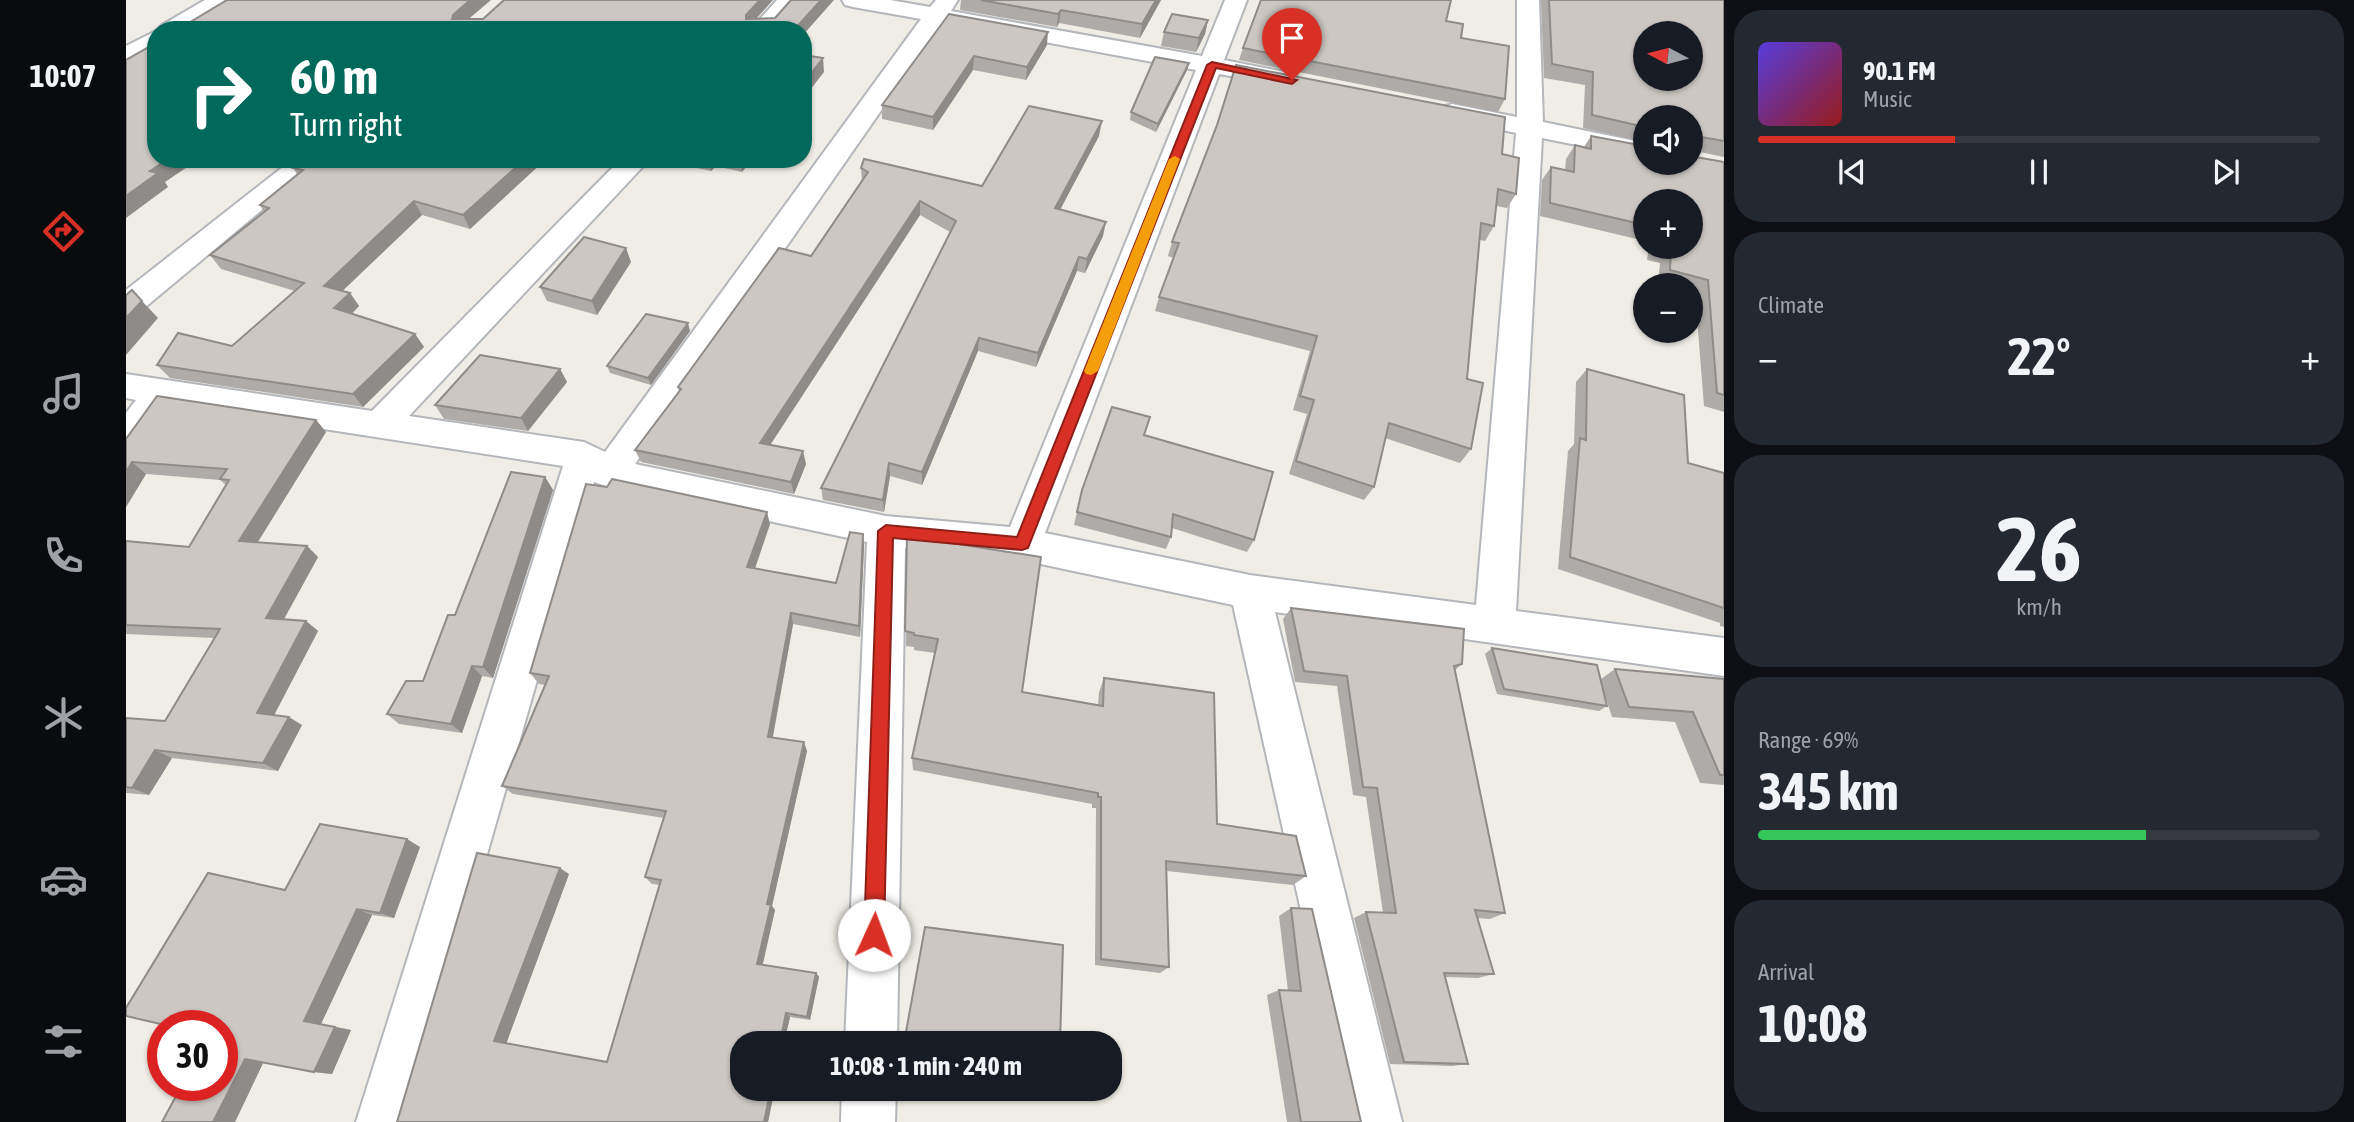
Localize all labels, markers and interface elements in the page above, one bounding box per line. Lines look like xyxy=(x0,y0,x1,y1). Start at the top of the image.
pin xyxy=(1262,8,1322,80)
icon: arrive xyxy=(1273,19,1311,57)
north arrow xyxy=(1633,21,1703,91)
map controls xyxy=(1633,21,1703,343)
text: 60 m xyxy=(290,48,378,104)
icon: right xyxy=(175,49,266,140)
text: 90.1 FM xyxy=(1863,56,1936,86)
text: 10:07 xyxy=(29,57,97,94)
text: Music xyxy=(1863,86,1911,112)
button: sound xyxy=(1633,105,1703,175)
text: Turn right xyxy=(290,106,403,143)
icon: previous xyxy=(1833,153,1871,191)
icon: pause xyxy=(2020,153,2058,191)
icon: next xyxy=(2207,153,2245,191)
button: + xyxy=(1633,189,1703,259)
icon: directions xyxy=(39,207,88,256)
button: − xyxy=(1633,273,1703,343)
text: Climate xyxy=(1758,292,1824,318)
text: 22° xyxy=(2007,326,2071,386)
text: − xyxy=(1758,335,1778,378)
text: + xyxy=(2300,335,2320,378)
icon: music xyxy=(39,369,88,418)
text: 26 xyxy=(1996,496,2082,600)
icon: phone xyxy=(39,531,88,580)
text: km/h xyxy=(2016,594,2062,620)
icon: climate xyxy=(39,693,88,742)
text: Range · 69% xyxy=(1758,727,1858,753)
text: 345 km xyxy=(1758,761,1899,821)
icon: car xyxy=(39,855,88,904)
position arrow xyxy=(837,898,911,972)
text: Arrival xyxy=(1758,959,1814,985)
text: 10:08 xyxy=(1758,993,1867,1053)
speed limit sign: 30 xyxy=(147,1010,238,1101)
icon: filters xyxy=(39,1017,88,1066)
text: 10:08 · 1 min · 240 m xyxy=(830,1051,1022,1081)

